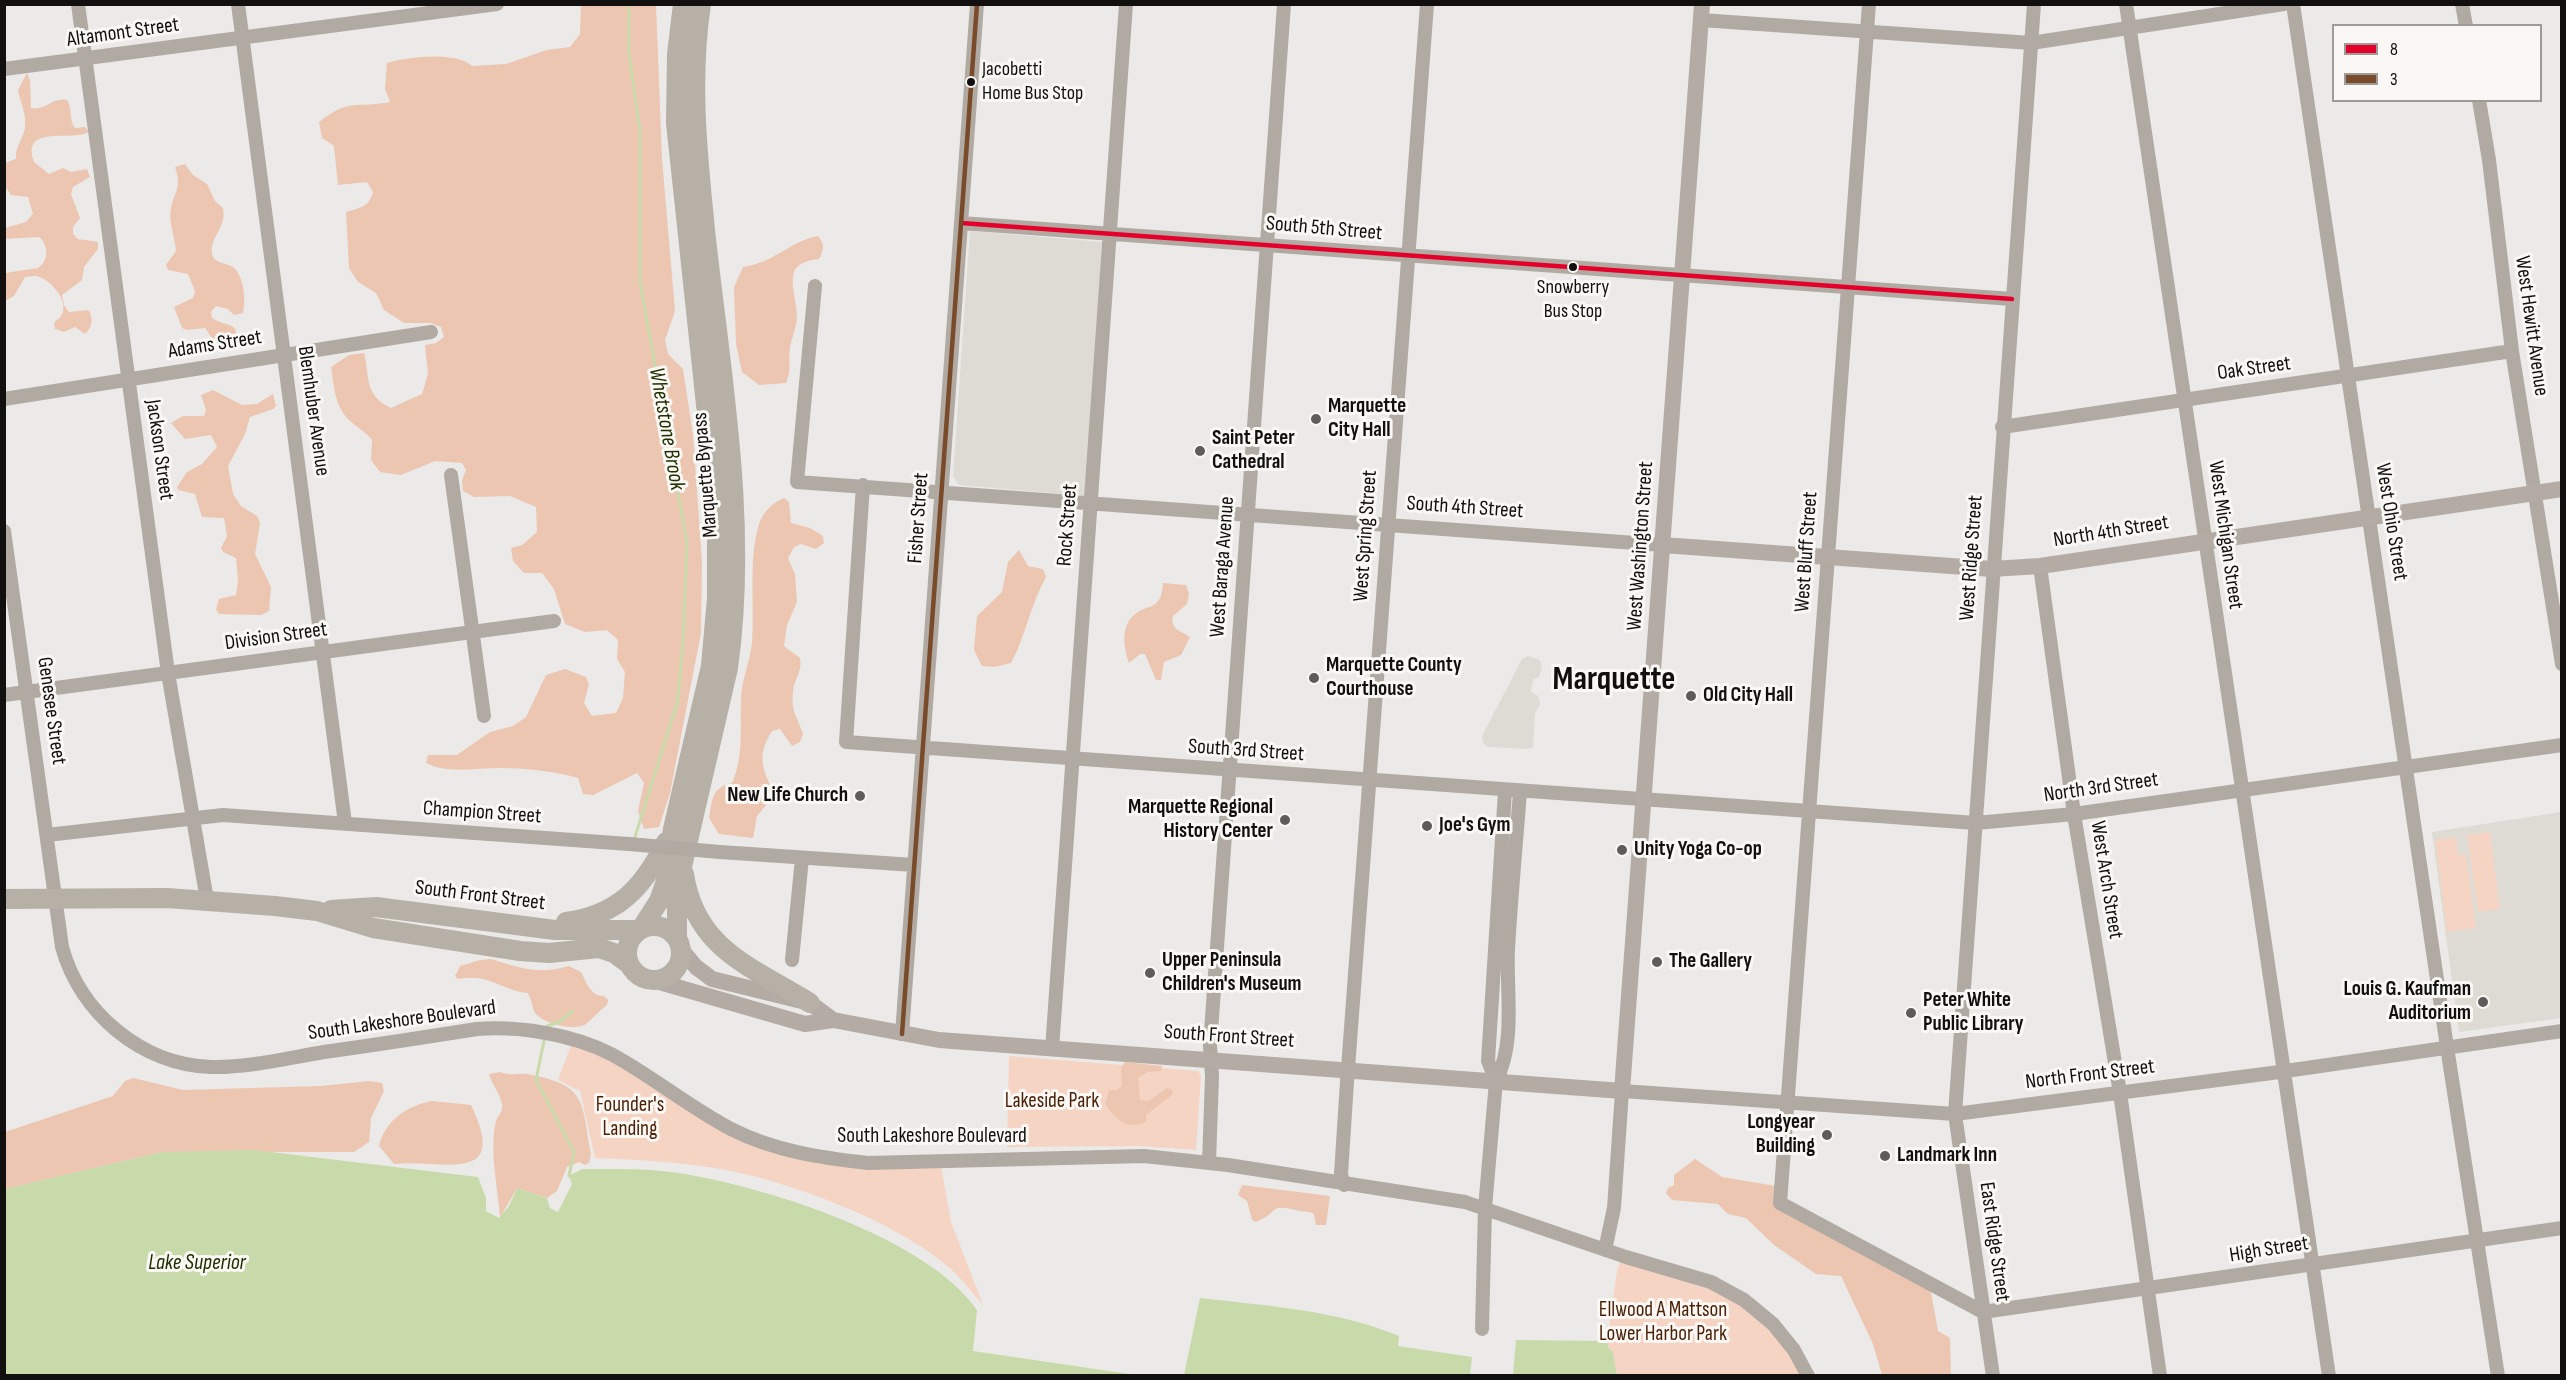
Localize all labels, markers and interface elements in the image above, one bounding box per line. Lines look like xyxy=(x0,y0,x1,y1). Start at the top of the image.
street label: Altamont Street xyxy=(65,13,181,53)
legend xyxy=(2332,24,2542,102)
text: 8 xyxy=(2390,39,2398,60)
place label: Jacobetti Home Bus Stop xyxy=(982,58,1083,105)
text: 3 xyxy=(2390,69,2398,90)
marker: Jacobetti Home Bus Stop xyxy=(965,76,977,88)
street label: South 5th Street xyxy=(1265,211,1383,247)
street label: West Hewitt Avenue xyxy=(2509,254,2553,398)
marker: Snowberry Bus Stop xyxy=(1567,261,1579,273)
place label: Snowberry Bus Stop xyxy=(1537,276,1609,323)
street label: Adams Street xyxy=(167,325,263,365)
street label: Blemhuber Avenue xyxy=(291,344,335,478)
street label: Oak Street xyxy=(2216,351,2292,387)
water label: Whetstone Brook xyxy=(642,366,690,492)
place label: Marquette City Hall xyxy=(1328,394,1406,444)
street label: Jackson Street xyxy=(139,398,179,502)
street label: Marquette Bypass xyxy=(688,411,724,539)
marker: Marquette City Hall xyxy=(1309,412,1323,426)
place label: Saint Peter Cathedral xyxy=(1212,426,1295,476)
marker: Saint Peter Cathedral xyxy=(1193,444,1207,458)
street label: West Michigan Street xyxy=(2202,459,2248,611)
street label: West Washington Street xyxy=(1623,461,1659,631)
street label: West Ohio Street xyxy=(2369,461,2413,583)
street label: West Spring Street xyxy=(1349,469,1383,603)
street label: Fisher Street xyxy=(903,472,935,564)
street label: Rock Street xyxy=(1053,483,1083,567)
street label: South 4th Street xyxy=(1406,491,1524,525)
street label: West Bluff Street xyxy=(1790,491,1824,613)
street label: West Ridge Street xyxy=(1955,494,1989,622)
street label: West Baraga Avenue xyxy=(1206,496,1240,638)
street label: North 4th Street xyxy=(2052,510,2170,554)
street label: Division Street xyxy=(223,617,329,657)
place label: Marquette County Courthouse xyxy=(1326,653,1462,703)
street label: Genesee Street xyxy=(31,656,71,766)
district label: Marquette xyxy=(1553,661,1675,701)
marker: Marquette County Courthouse xyxy=(1307,671,1321,685)
place label: Old City Hall xyxy=(1703,683,1793,709)
marker: Old City Hall xyxy=(1684,689,1698,703)
street label: South 3rd Street xyxy=(1187,734,1305,768)
street label: North 3rd Street xyxy=(2042,767,2160,809)
place label: New Life Church xyxy=(727,783,848,809)
marker: New Life Church xyxy=(853,789,867,803)
place label: Marquette Regional History Center xyxy=(1128,795,1273,845)
street label: Champion Street xyxy=(422,796,542,830)
marker: Marquette Regional History Center xyxy=(1278,813,1292,827)
place label: Joe's Gym xyxy=(1439,813,1510,839)
marker: Joe's Gym xyxy=(1420,819,1434,833)
street label: West Arch Street xyxy=(2084,819,2128,941)
place label: Unity Yoga Co-op xyxy=(1634,837,1762,863)
marker: Unity Yoga Co-op xyxy=(1615,843,1629,857)
street label: South Front Street xyxy=(414,876,546,916)
place label: Upper Peninsula Children's Museum xyxy=(1162,948,1302,998)
place label: The Gallery xyxy=(1669,949,1752,975)
marker: The Gallery xyxy=(1650,955,1664,969)
marker: Upper Peninsula Children's Museum xyxy=(1143,966,1157,980)
place label: Louis G. Kaufman Auditorium xyxy=(2344,977,2471,1027)
place label: Peter White Public Library xyxy=(1923,988,2024,1038)
street label: South Lakeshore Boulevard xyxy=(307,995,497,1047)
marker: Louis G. Kaufman Auditorium xyxy=(2476,995,2490,1009)
marker: Peter White Public Library xyxy=(1904,1006,1918,1020)
street label: South Front Street xyxy=(1163,1020,1295,1054)
street label: North Front Street xyxy=(2024,1055,2156,1095)
park label: Lakeside Park xyxy=(1005,1089,1099,1115)
park label: Founder's Landing xyxy=(596,1093,664,1143)
place label: Longyear Building xyxy=(1747,1110,1815,1160)
street label: South Lakeshore Boulevard xyxy=(837,1124,1027,1150)
marker: Longyear Building xyxy=(1820,1128,1834,1142)
place label: Landmark Inn xyxy=(1897,1143,1997,1169)
marker: Landmark Inn xyxy=(1878,1149,1892,1163)
street label: East Ridge Street xyxy=(1973,1181,2015,1303)
street label: High Street xyxy=(2228,1231,2310,1269)
water label: Lake Superior xyxy=(148,1250,246,1276)
park label: Ellwood A Mattson Lower Harbor Park xyxy=(1599,1298,1727,1348)

